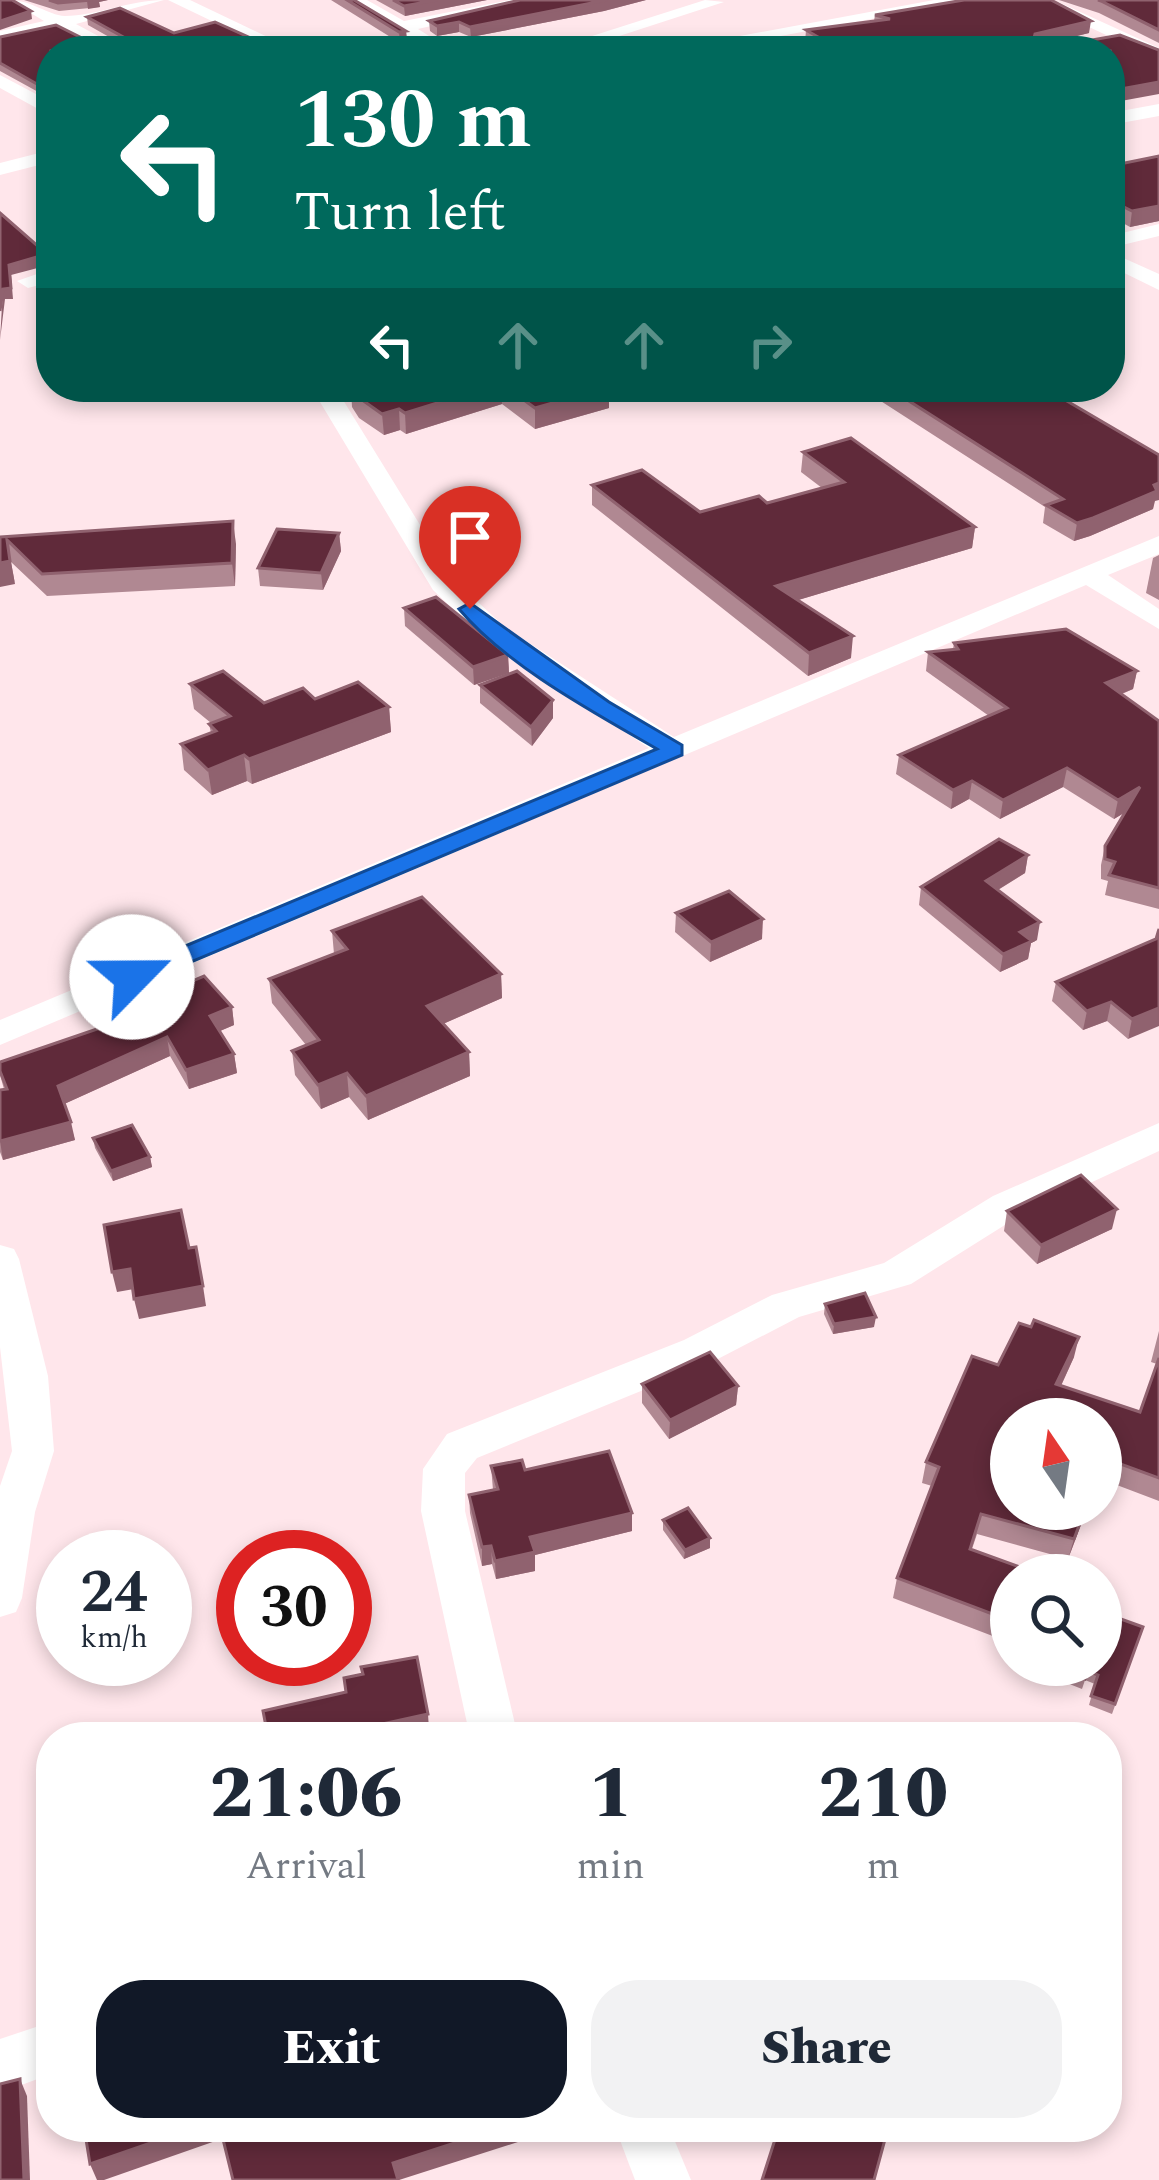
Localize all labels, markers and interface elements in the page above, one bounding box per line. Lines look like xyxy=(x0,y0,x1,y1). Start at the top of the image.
text: 130 m xyxy=(294,57,532,185)
icon: left xyxy=(96,84,252,240)
text: Turn left xyxy=(294,172,506,254)
icon: left xyxy=(359,312,425,378)
icon: ahead xyxy=(485,312,551,378)
icon: ahead xyxy=(611,312,677,378)
icon: right xyxy=(737,312,803,378)
pin xyxy=(419,486,521,609)
icon: arrive xyxy=(437,504,503,570)
position arrow xyxy=(69,914,195,1040)
north arrow xyxy=(990,1398,1122,1530)
map controls xyxy=(990,1398,1122,1686)
speed limit sign: 30 xyxy=(216,1530,372,1686)
text: 24 xyxy=(80,1547,148,1639)
button: search xyxy=(990,1554,1122,1686)
text: km/h xyxy=(80,1615,148,1661)
text: 21:06 xyxy=(210,1740,403,1849)
text: 1 xyxy=(589,1740,632,1849)
text: 210 xyxy=(819,1740,948,1849)
text: Arrival xyxy=(246,1837,367,1896)
text: min xyxy=(577,1837,645,1896)
text: m xyxy=(867,1837,900,1896)
button: Exit xyxy=(96,1980,567,2118)
button: Share xyxy=(591,1980,1062,2118)

